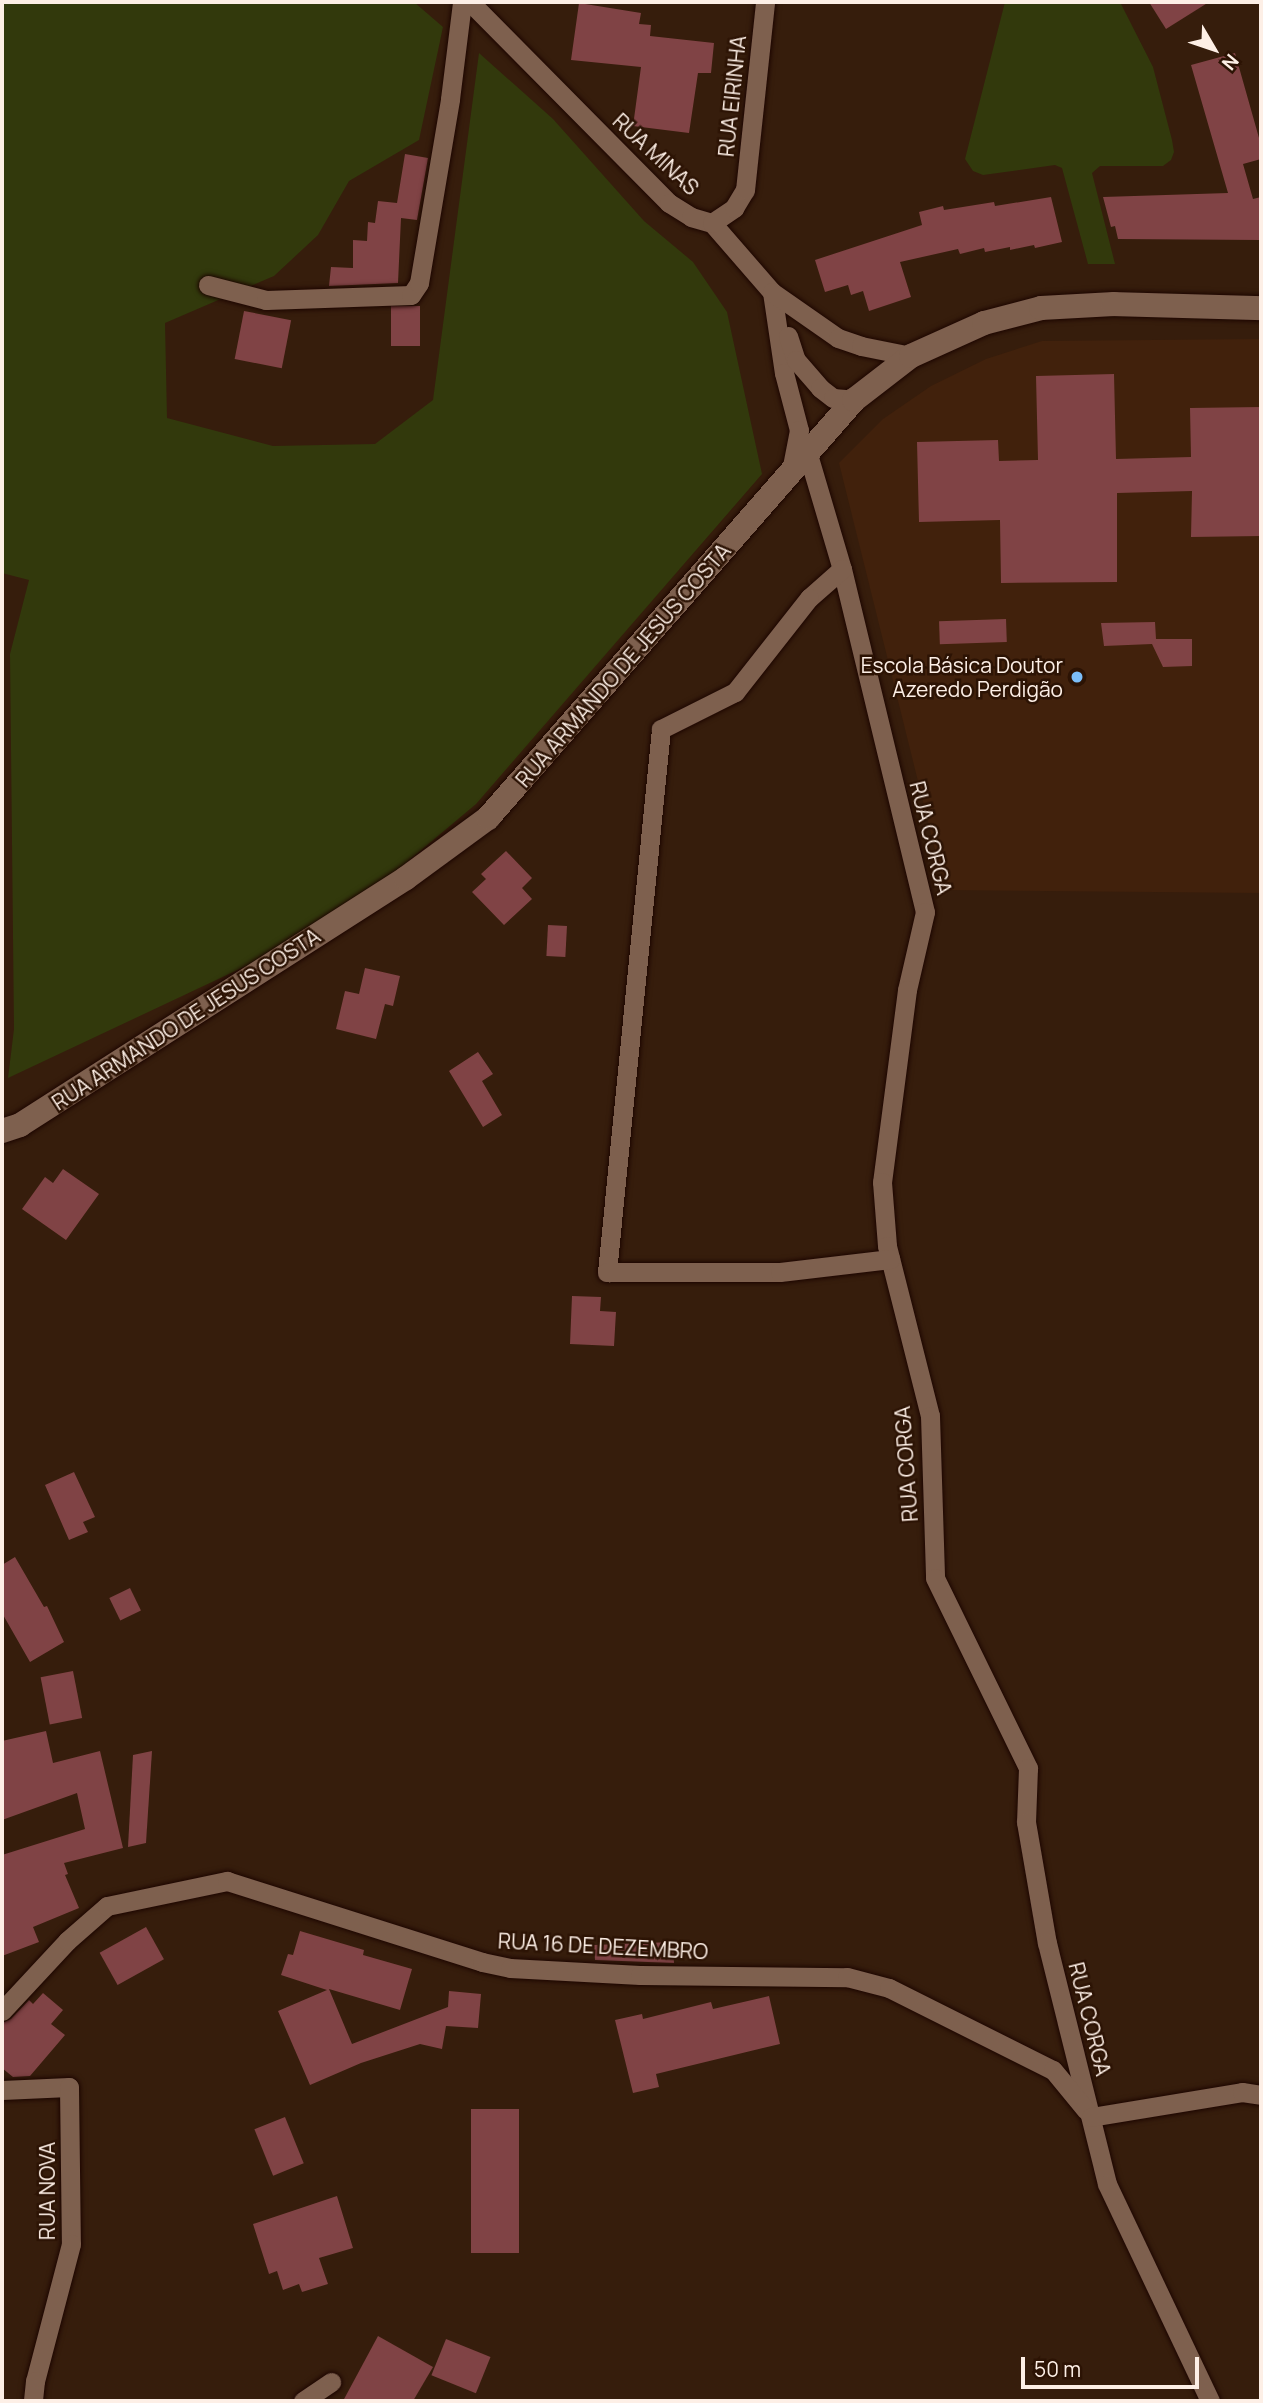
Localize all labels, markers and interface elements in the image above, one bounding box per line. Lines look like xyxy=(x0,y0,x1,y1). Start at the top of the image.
north arrow xyxy=(1179,14,1249,84)
street label: RUA EIRINHA xyxy=(713,34,751,158)
text: N xyxy=(1216,49,1245,76)
street label: RUA MINAS xyxy=(608,108,704,200)
street label: RUA ARMANDO DE JESUS COSTA xyxy=(510,538,736,792)
place label: Escola Básica Doutor Azeredo Perdigão xyxy=(861,652,1063,702)
marker: Escola Básica Doutor Azeredo Perdigão xyxy=(1069,669,1085,685)
street label: RUA CORGA xyxy=(905,779,957,897)
street label: RUA ARMANDO DE JESUS COSTA xyxy=(47,923,325,1115)
street label: RUA CORGA xyxy=(889,1405,923,1523)
street label: RUA 16 DE DEZEMBRO xyxy=(497,1928,709,1964)
street label: RUA CORGA xyxy=(1064,1960,1116,2078)
street label: RUA NOVA xyxy=(34,2142,60,2240)
scale bar xyxy=(1025,2344,1204,2388)
text: 50 m xyxy=(1034,2355,1081,2383)

